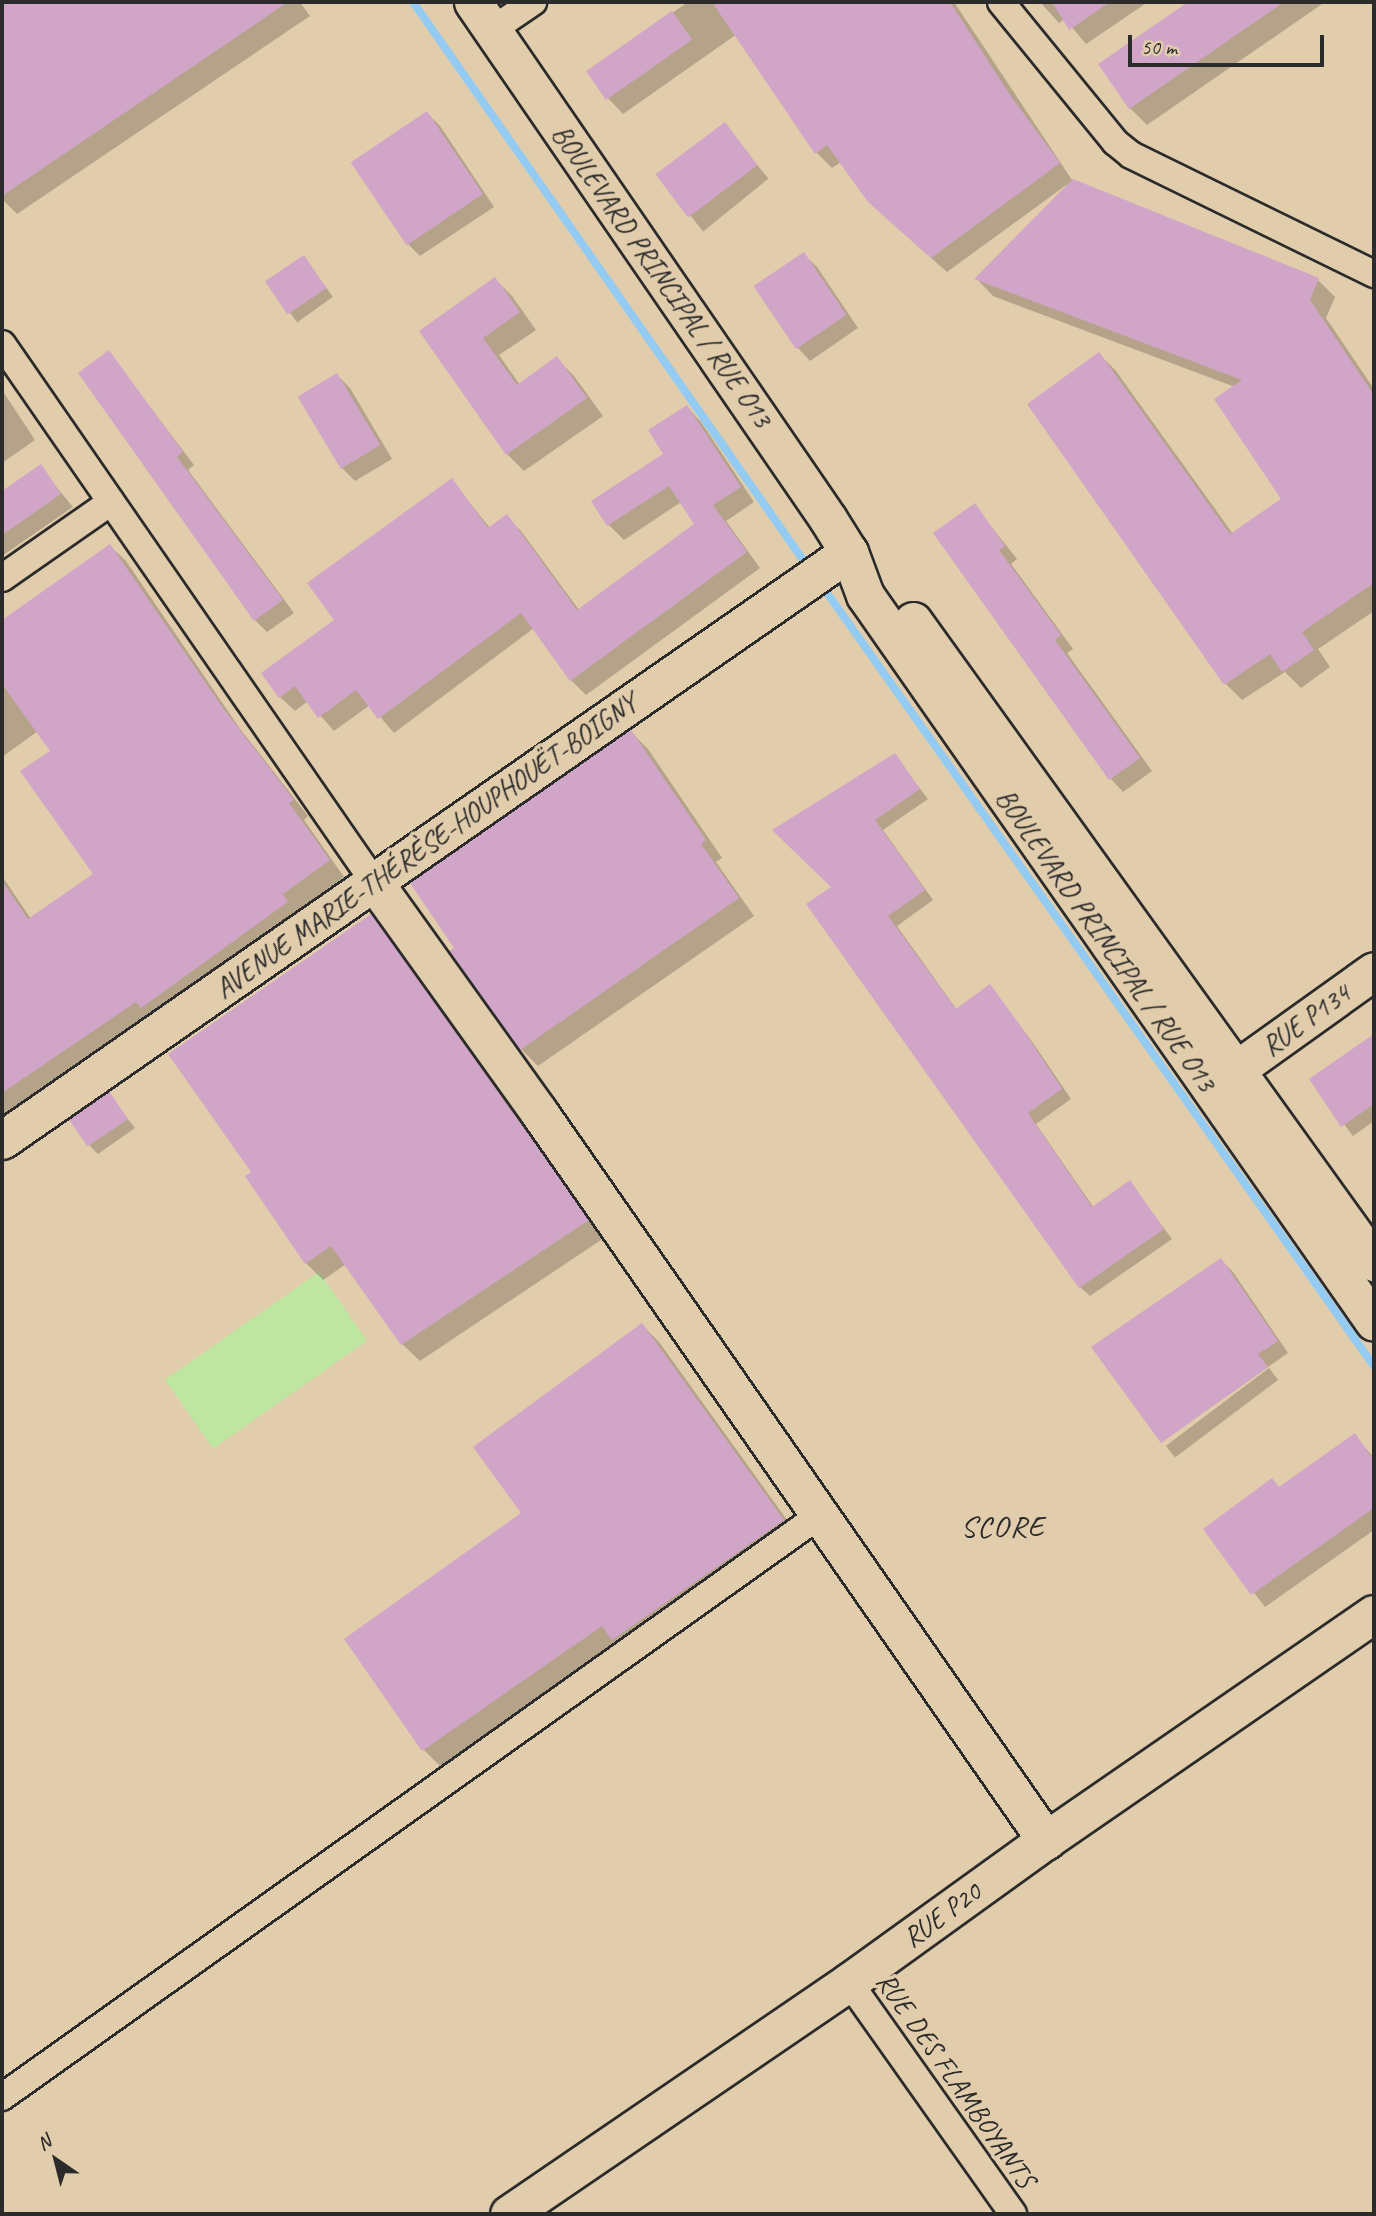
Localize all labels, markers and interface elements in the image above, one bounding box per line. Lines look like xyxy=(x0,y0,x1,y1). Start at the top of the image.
scale bar xyxy=(1131,21,1327,65)
text: 50 m xyxy=(1141,34,1177,60)
street label: BOULEVARD PRINCIPAL / RUE O13 xyxy=(545,119,779,433)
street label: AVENUE MARIE-THÉRÈSE-HOUPHOUËT-BOIGNY xyxy=(209,687,643,1005)
street label: BOULEVARD PRINCIPAL / RUE O13 xyxy=(989,783,1223,1097)
street label: RUE P134 xyxy=(1255,977,1357,1063)
district label: SCORE xyxy=(962,1508,1044,1544)
street label: RUE P20 xyxy=(896,1875,988,1955)
street label: RUE DES FLAMBOYANTS xyxy=(869,1966,1043,2194)
north arrow xyxy=(21,2125,91,2195)
text: N xyxy=(32,2130,56,2156)

